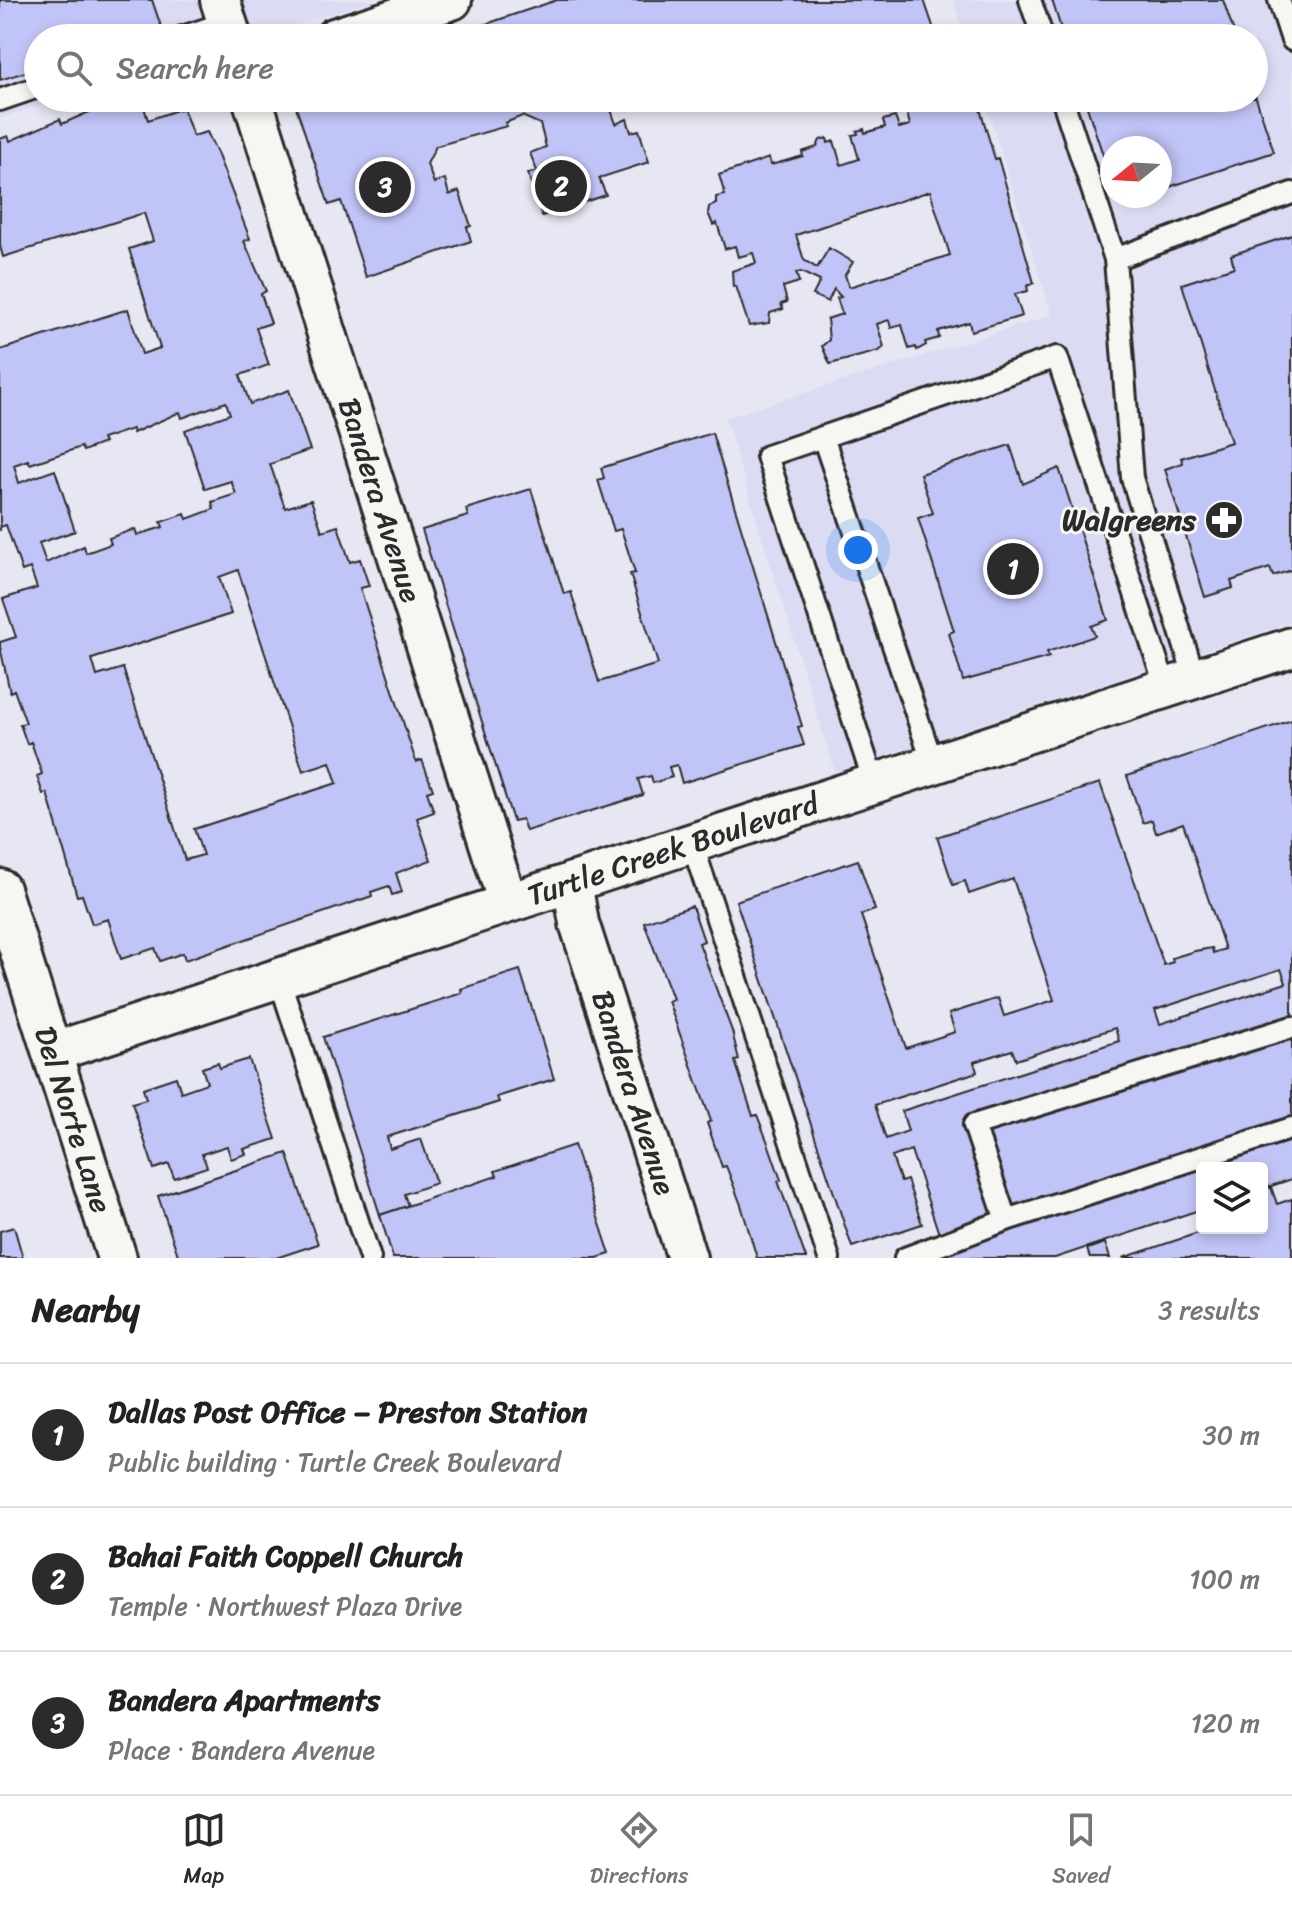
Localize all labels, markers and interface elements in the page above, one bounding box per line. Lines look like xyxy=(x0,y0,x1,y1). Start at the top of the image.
search box xyxy=(24,24,1268,112)
text: Search here xyxy=(116,41,274,95)
icon: search xyxy=(52,46,96,90)
north arrow xyxy=(1100,136,1172,208)
pin: 2 xyxy=(535,156,587,216)
pin: 3 xyxy=(359,157,411,217)
street label: Bandera Avenue xyxy=(322,391,438,610)
place label: Walgreens xyxy=(1062,493,1197,547)
pharmacy icon: Walgreens xyxy=(1203,499,1245,541)
your location xyxy=(838,530,878,570)
pin: 1 xyxy=(987,539,1039,599)
street label: Turtle Creek Boulevard xyxy=(520,776,828,922)
street label: Bandera Avenue xyxy=(575,983,692,1202)
street label: Del Norte Lane xyxy=(18,1019,128,1220)
map controls xyxy=(1196,1162,1268,1234)
button: layers xyxy=(1196,1162,1268,1234)
text: Nearby xyxy=(32,1280,140,1340)
text: 3 results xyxy=(1158,1287,1260,1333)
text: Dallas Post Office – Preston Station xyxy=(108,1385,587,1439)
text: 1 xyxy=(52,1412,64,1458)
text: 30 m xyxy=(1203,1412,1260,1458)
text: Public building · Turtle Creek Boulevard xyxy=(108,1439,561,1485)
text: Bahai Faith Coppell Church xyxy=(108,1529,463,1583)
text: 2 xyxy=(50,1556,66,1602)
text: 100 m xyxy=(1189,1556,1260,1602)
text: Temple · Northwest Plaza Drive xyxy=(108,1583,462,1629)
text: Bandera Apartments xyxy=(108,1673,380,1727)
text: 3 xyxy=(51,1700,65,1746)
text: 120 m xyxy=(1191,1700,1260,1746)
text: Place · Bandera Avenue xyxy=(108,1727,375,1773)
tab: Map xyxy=(182,1808,226,1895)
tab: Directions xyxy=(590,1808,688,1895)
tab: Saved xyxy=(1052,1808,1110,1895)

